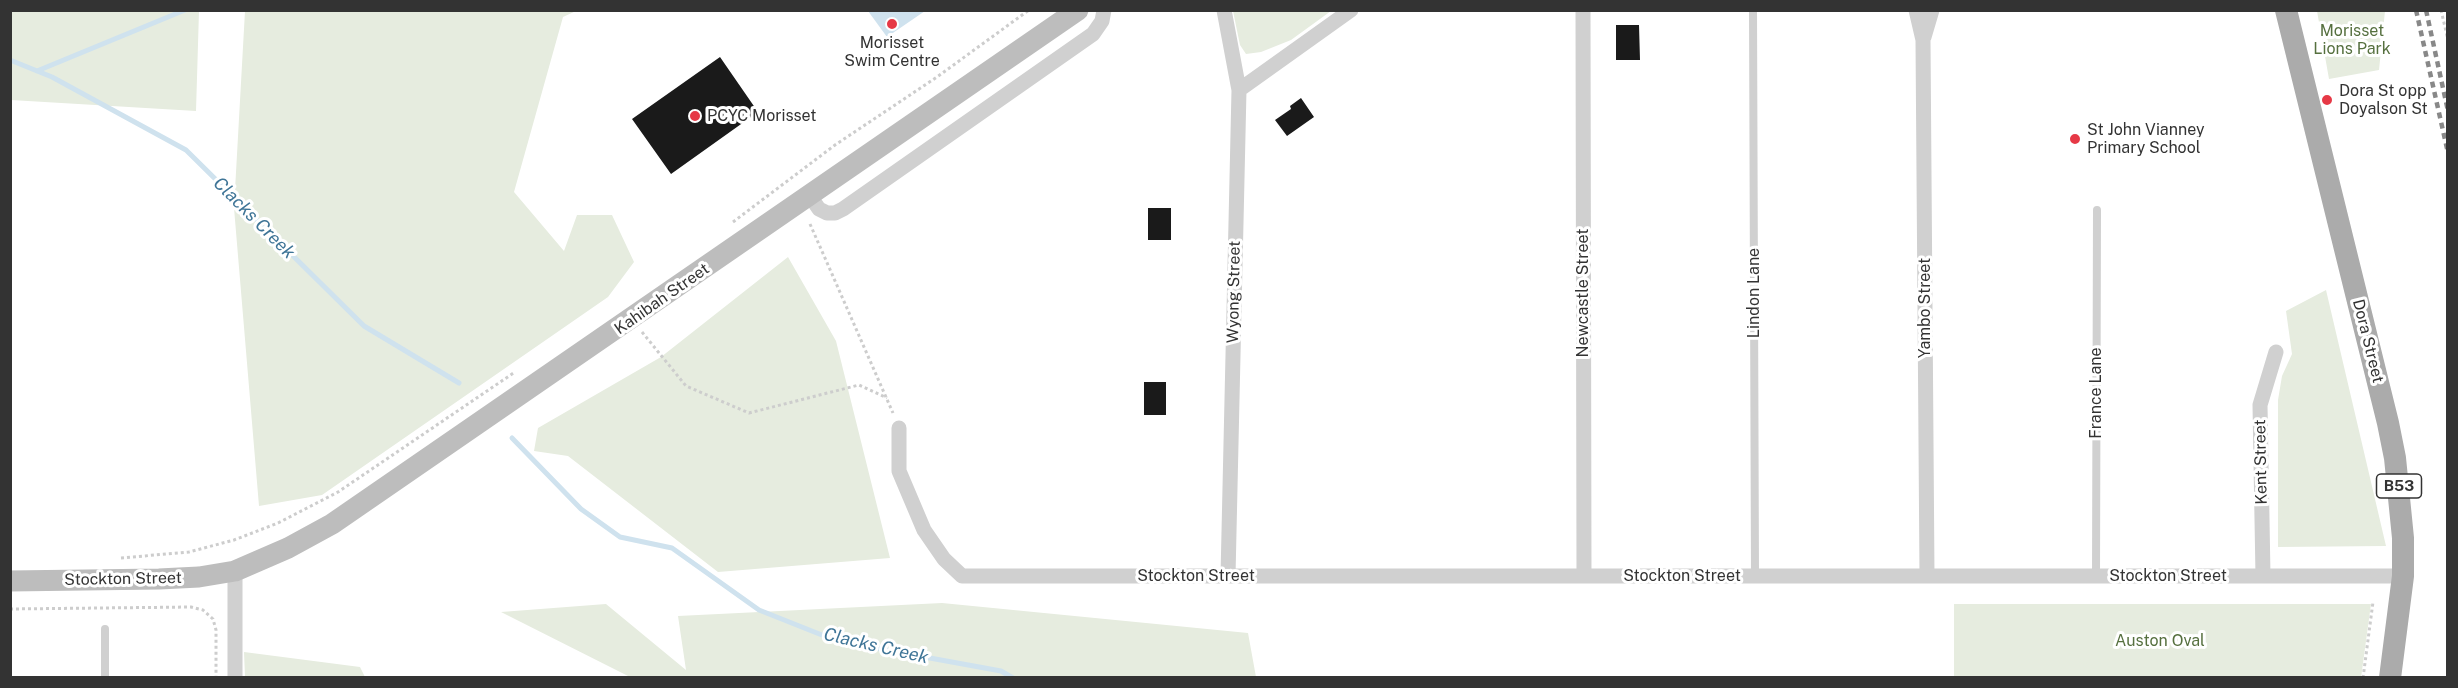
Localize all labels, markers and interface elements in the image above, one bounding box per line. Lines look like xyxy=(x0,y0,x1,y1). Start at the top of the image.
marker: Morisset Swim Centre xyxy=(885,17,899,31)
park label: Morisset Lions Park xyxy=(2313,21,2391,59)
place label: Morisset Swim Centre xyxy=(844,33,940,71)
place label: Dora St opp Doyalson St xyxy=(2339,81,2428,119)
marker: Dora St opp Doyalson St xyxy=(2320,93,2334,107)
place label: PCYC Morisset xyxy=(707,106,817,126)
marker: PCYC Morisset xyxy=(688,109,702,123)
place label: St John Vianney Primary School xyxy=(2087,120,2205,158)
marker: St John Vianney Primary School xyxy=(2068,132,2082,146)
water label: Clacks Creek xyxy=(209,173,299,263)
street label: Newcastle Street xyxy=(1573,229,1593,357)
street label: Wyong Street xyxy=(1224,241,1244,343)
street label: Lindon Lane xyxy=(1744,248,1764,338)
street label: Yambo Street xyxy=(1915,258,1935,358)
street label: Kahibah Street xyxy=(611,259,713,339)
street label: Dora Street xyxy=(2348,297,2388,385)
street label: France Lane xyxy=(2086,347,2106,439)
street label: Kent Street xyxy=(2251,419,2271,505)
road number: B53 xyxy=(2376,474,2422,498)
street label: Stockton Street xyxy=(1137,566,1255,586)
street label: Stockton Street xyxy=(1623,566,1741,586)
street label: Stockton Street xyxy=(2109,566,2227,586)
street label: Stockton Street xyxy=(64,568,182,590)
water label: Clacks Creek xyxy=(822,623,930,669)
park label: Auston Oval xyxy=(2115,631,2205,651)

